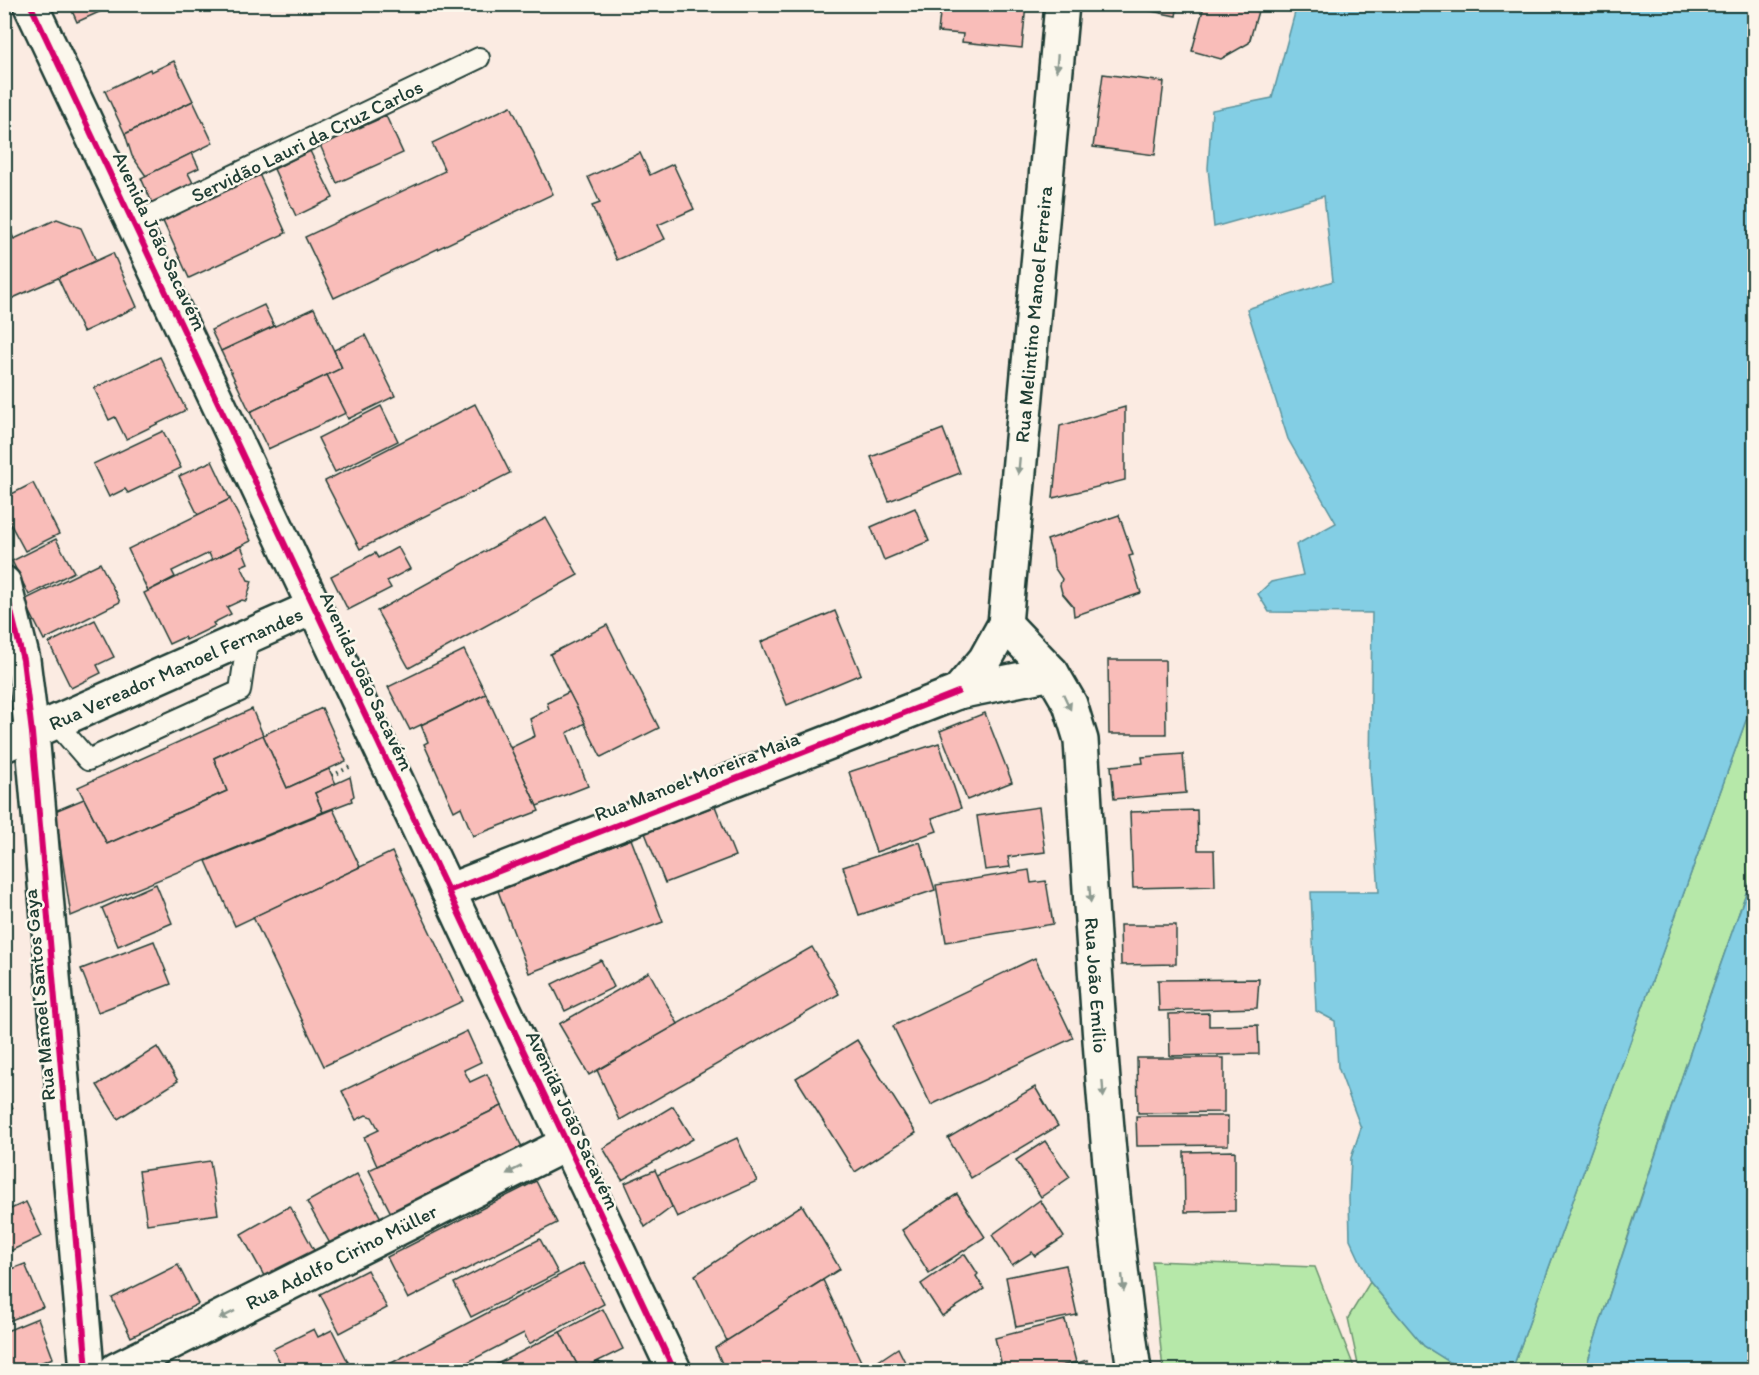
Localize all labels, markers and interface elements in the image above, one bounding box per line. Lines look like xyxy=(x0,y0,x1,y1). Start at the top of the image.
one-way arrow xyxy=(1052,53,1062,72)
street label: Servidão Lauri da Cruz Carlos xyxy=(187,74,427,208)
street label: Avenida João Sacavém xyxy=(108,148,212,334)
street label: Rua Melintino Manoel Ferreira xyxy=(1010,184,1057,444)
one-way arrow xyxy=(1014,457,1024,476)
street label: Avenida João Sacavém xyxy=(315,588,419,774)
street label: Rua Vereador Manoel Fernandes xyxy=(45,602,307,736)
one-way arrow xyxy=(1063,693,1072,710)
street label: Rua Manoel Moreira Maia xyxy=(591,726,804,826)
one-way arrow xyxy=(1086,885,1095,904)
street label: Rua Manoel Santos Gaya xyxy=(18,887,60,1102)
street label: Rua João Emílio xyxy=(1080,917,1113,1054)
street label: Avenida João Sacavém xyxy=(521,1027,625,1213)
one-way arrow xyxy=(1098,1079,1108,1098)
one-way arrow xyxy=(505,1166,522,1175)
street label: Rua Adolfo Cirino Müller xyxy=(241,1199,441,1315)
one-way arrow xyxy=(1118,1273,1128,1292)
one-way arrow xyxy=(218,1310,235,1319)

